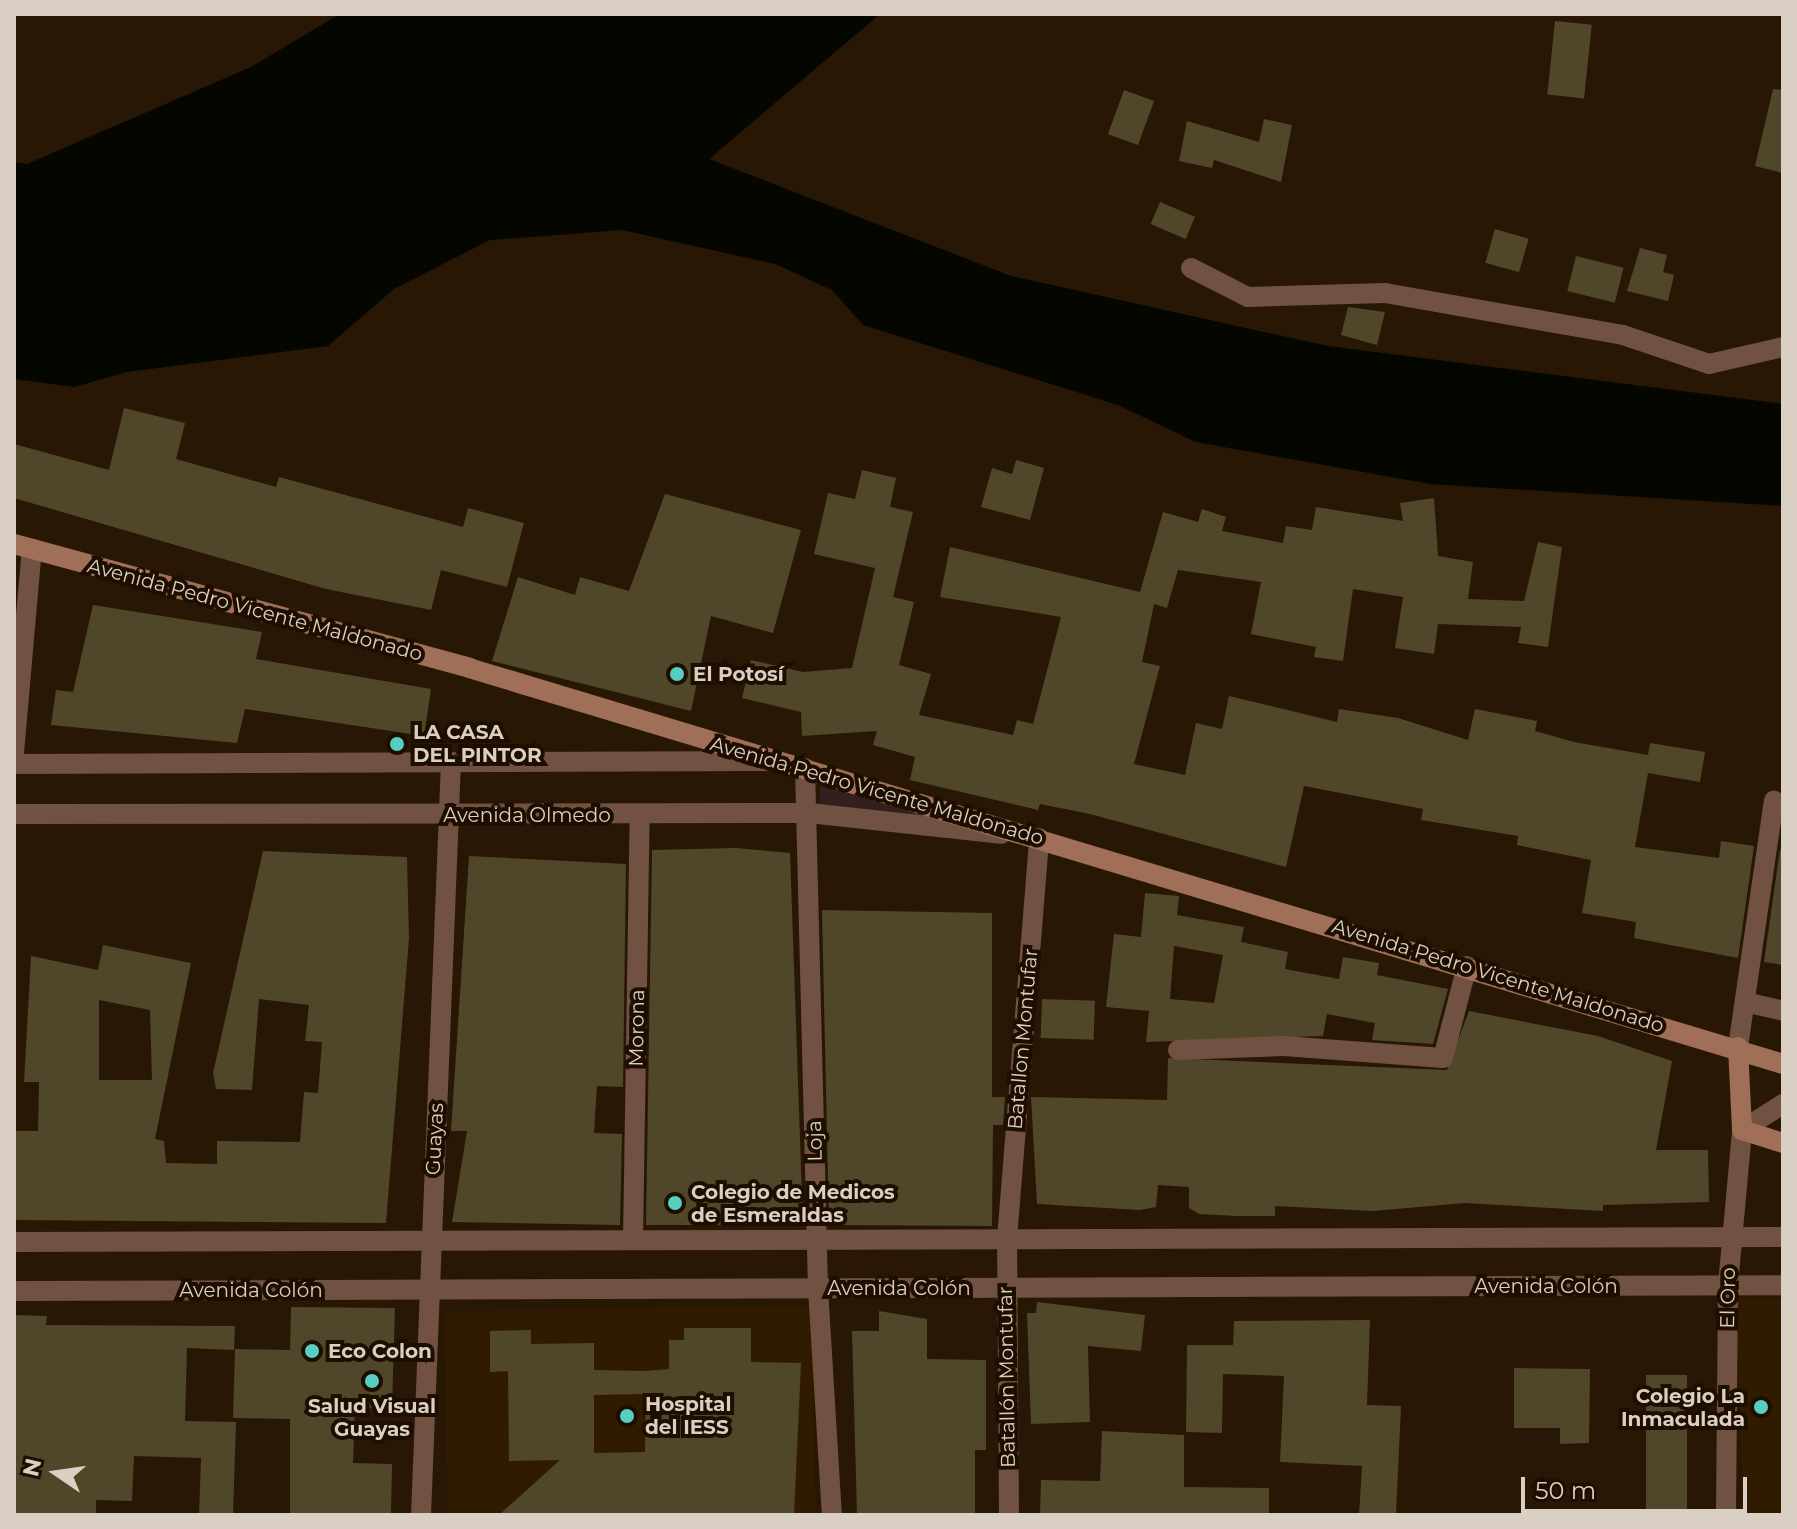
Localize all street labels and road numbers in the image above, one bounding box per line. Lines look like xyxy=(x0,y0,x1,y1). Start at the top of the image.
street label: Avenida Pedro Vicente Maldonado xyxy=(85,554,425,666)
street label: Avenida Pedro Vicente Maldonado xyxy=(708,732,1046,850)
street label: Avenida Olmedo xyxy=(443,803,611,827)
street label: Avenida Pedro Vicente Maldonado xyxy=(1329,914,1667,1038)
street label: Batallon Montufar xyxy=(1003,948,1043,1130)
street label: Morona xyxy=(624,989,650,1067)
street label: Guayas xyxy=(421,1102,449,1176)
street label: Loja xyxy=(803,1120,827,1162)
street label: El Oro xyxy=(1715,1267,1741,1329)
street label: Avenida Colón xyxy=(1474,1274,1618,1298)
street label: Avenida Colón xyxy=(827,1276,971,1300)
street label: Avenida Colón xyxy=(179,1278,323,1302)
street label: Batallón Montufar xyxy=(993,1286,1021,1468)

